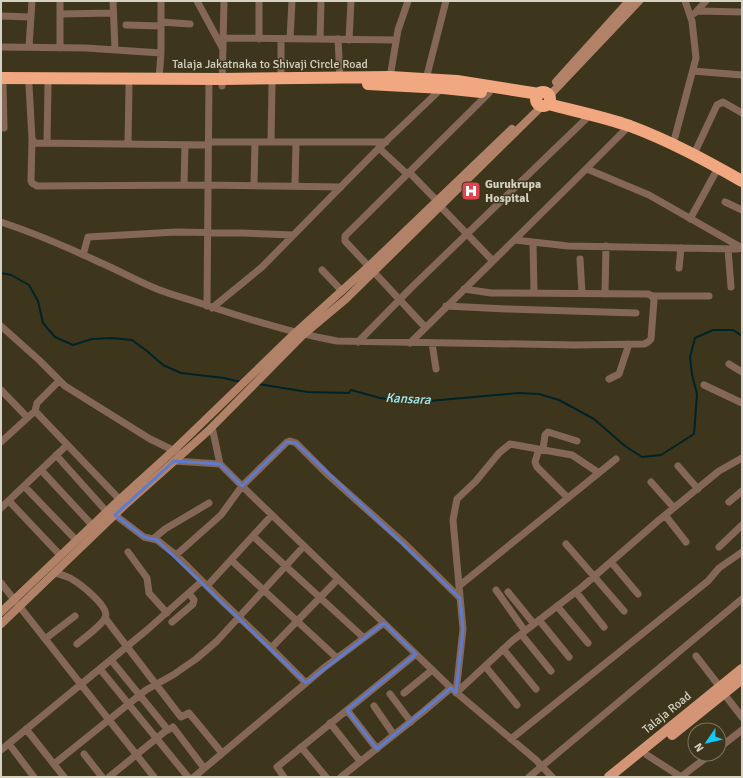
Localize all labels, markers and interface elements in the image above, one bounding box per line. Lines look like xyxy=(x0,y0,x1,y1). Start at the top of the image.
street label: Talaja Jakatnaka to Shivaji Circle Road xyxy=(172,57,368,72)
place label: Gurukrupa Hospital xyxy=(485,177,541,206)
hospital icon: Gurukrupa Hospital xyxy=(460,180,482,202)
water label: Kansara xyxy=(385,390,431,408)
street label: Talaja Road xyxy=(640,689,694,737)
north arrow xyxy=(687,722,727,762)
text: N xyxy=(692,741,707,754)

